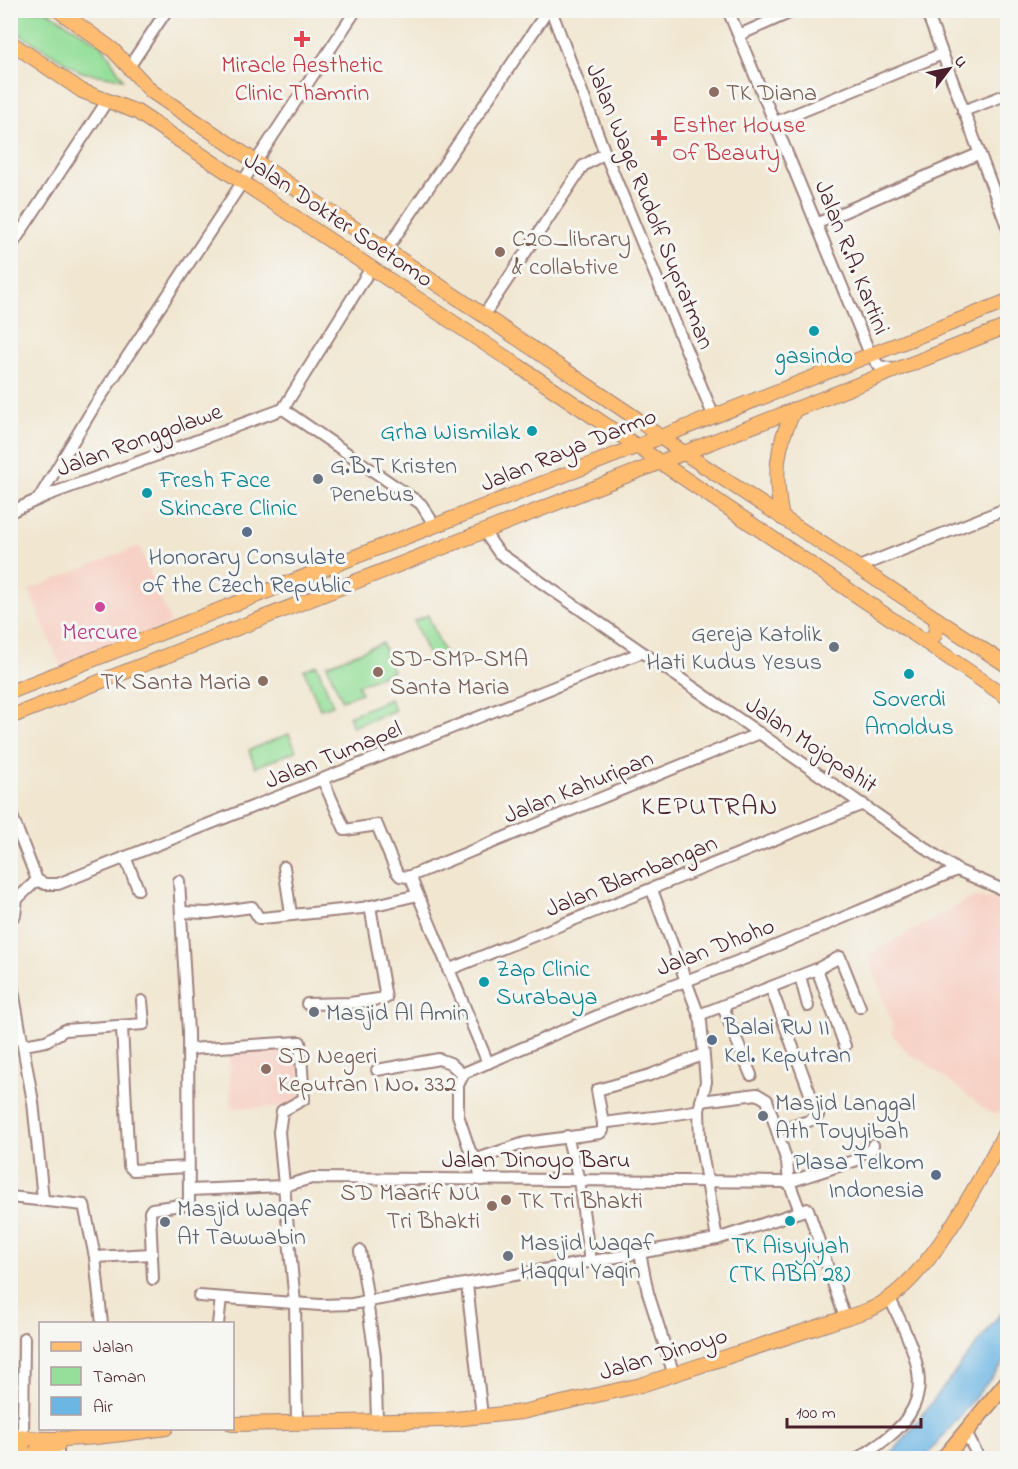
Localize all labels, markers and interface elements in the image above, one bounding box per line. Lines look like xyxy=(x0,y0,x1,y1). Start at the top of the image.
marker: Miracle Aesthetic Clinic Thamrin xyxy=(293,30,311,48)
north arrow xyxy=(919,39,979,99)
place label: Miracle Aesthetic Clinic Thamrin xyxy=(221,49,383,112)
text: U xyxy=(947,51,973,73)
street label: Jalan Wage Rudolf Supratman xyxy=(575,59,722,355)
place label: TK Diana xyxy=(726,77,817,112)
marker: TK Diana xyxy=(707,85,721,99)
place label: Esther House Of Beauty xyxy=(672,109,806,173)
marker: Esther House Of Beauty xyxy=(650,129,668,147)
street label: Jalan Dokter Soetomo xyxy=(236,145,439,298)
street label: Jalan R.A. Kartini xyxy=(804,175,898,340)
place label: C2O_library & collabtive xyxy=(512,223,631,286)
marker: C2O_library & collabtive xyxy=(493,245,507,259)
marker: gasindo xyxy=(807,324,821,338)
place label: gasindo xyxy=(774,340,853,375)
street label: Jalan Ronggolawe xyxy=(52,395,228,488)
street label: Jalan Raya Darmo xyxy=(476,400,663,504)
place label: Grha Wismilak xyxy=(380,416,520,451)
marker: Grha Wismilak xyxy=(525,424,539,438)
place label: G.B.T Kristen Penebus xyxy=(330,450,457,513)
place label: Fresh Face Skincare Clinic xyxy=(158,464,298,527)
marker: G.B.T Kristen Penebus xyxy=(311,472,325,486)
marker: Fresh Face Skincare Clinic xyxy=(140,486,154,500)
marker: Honorary Consulate of the Czech Republic xyxy=(240,525,254,539)
place label: Honorary Consulate of the Czech Republic xyxy=(142,541,352,604)
marker: Mercure xyxy=(93,600,107,614)
place label: Mercure xyxy=(62,616,138,651)
place label: Gereja Katolik Hati Kudus Yesus xyxy=(646,618,822,681)
marker: Gereja Katolik Hati Kudus Yesus xyxy=(827,640,841,654)
place label: SD-SMP-SMA Santa Maria xyxy=(390,643,528,706)
marker: SD-SMP-SMA Santa Maria xyxy=(371,665,385,679)
place label: TK Santa Maria xyxy=(100,666,251,701)
marker: Soverdi Arnoldus xyxy=(902,667,916,681)
marker: TK Santa Maria xyxy=(256,674,270,688)
place label: Soverdi Arnoldus xyxy=(864,683,954,746)
street label: Jalan Mojopahit xyxy=(737,689,884,803)
street label: Jalan Tumapel xyxy=(260,713,408,800)
street label: Jalan Kahuripan xyxy=(499,742,659,834)
district label: KEPUTRAN xyxy=(641,788,779,827)
street label: Jalan Blambangan xyxy=(541,827,723,928)
street label: Jalan Dhoho xyxy=(652,910,780,987)
place label: Zap Clinic Surabaya xyxy=(496,953,597,1017)
marker: Zap Clinic Surabaya xyxy=(477,975,491,989)
place label: Masjid Al Amin xyxy=(326,997,469,1032)
marker: Masjid Al Amin xyxy=(307,1005,321,1019)
place label: Balai RW II Kel. Keputran xyxy=(723,1011,851,1074)
marker: Balai RW II Kel. Keputran xyxy=(705,1033,719,1047)
place label: SD Negeri Keputran I No. 332 xyxy=(278,1040,456,1103)
marker: SD Negeri Keputran I No. 332 xyxy=(259,1062,273,1076)
place label: Masjid Langgal Ath Toyyibah xyxy=(775,1087,916,1151)
marker: Masjid Langgal Ath Toyyibah xyxy=(756,1109,770,1123)
street label: Jalan Dinoyo Baru xyxy=(442,1144,630,1180)
place label: Plasa Telkom Indonesia xyxy=(793,1146,924,1209)
marker: Plasa Telkom Indonesia xyxy=(929,1168,943,1182)
place label: SD Maarif NU Tri Bhakti xyxy=(340,1177,480,1240)
place label: TK Tri Bhakti xyxy=(518,1185,643,1220)
place label: Masjid Waqaf At Tawwabin xyxy=(177,1193,312,1256)
marker: TK Tri Bhakti xyxy=(499,1193,513,1207)
marker: SD Maarif NU Tri Bhakti xyxy=(485,1199,499,1213)
marker: TK Aisyiyah (TK ABA 28) xyxy=(783,1214,797,1228)
marker: Masjid Waqaf At Tawwabin xyxy=(158,1215,172,1229)
place label: Masjid Waqaf Haqqul Yaqin xyxy=(520,1227,655,1290)
place label: TK Aisyiyah (TK ABA 28) xyxy=(729,1230,851,1293)
marker: Masjid Waqaf Haqqul Yaqin xyxy=(501,1249,515,1263)
street label: Jalan Dinoyo xyxy=(595,1319,732,1392)
legend xyxy=(39,1322,234,1430)
text: Jalan xyxy=(93,1335,133,1361)
text: Taman xyxy=(93,1365,146,1391)
scale bar xyxy=(787,1391,920,1429)
text: Air xyxy=(93,1395,113,1421)
text: 100 m xyxy=(796,1401,836,1427)

